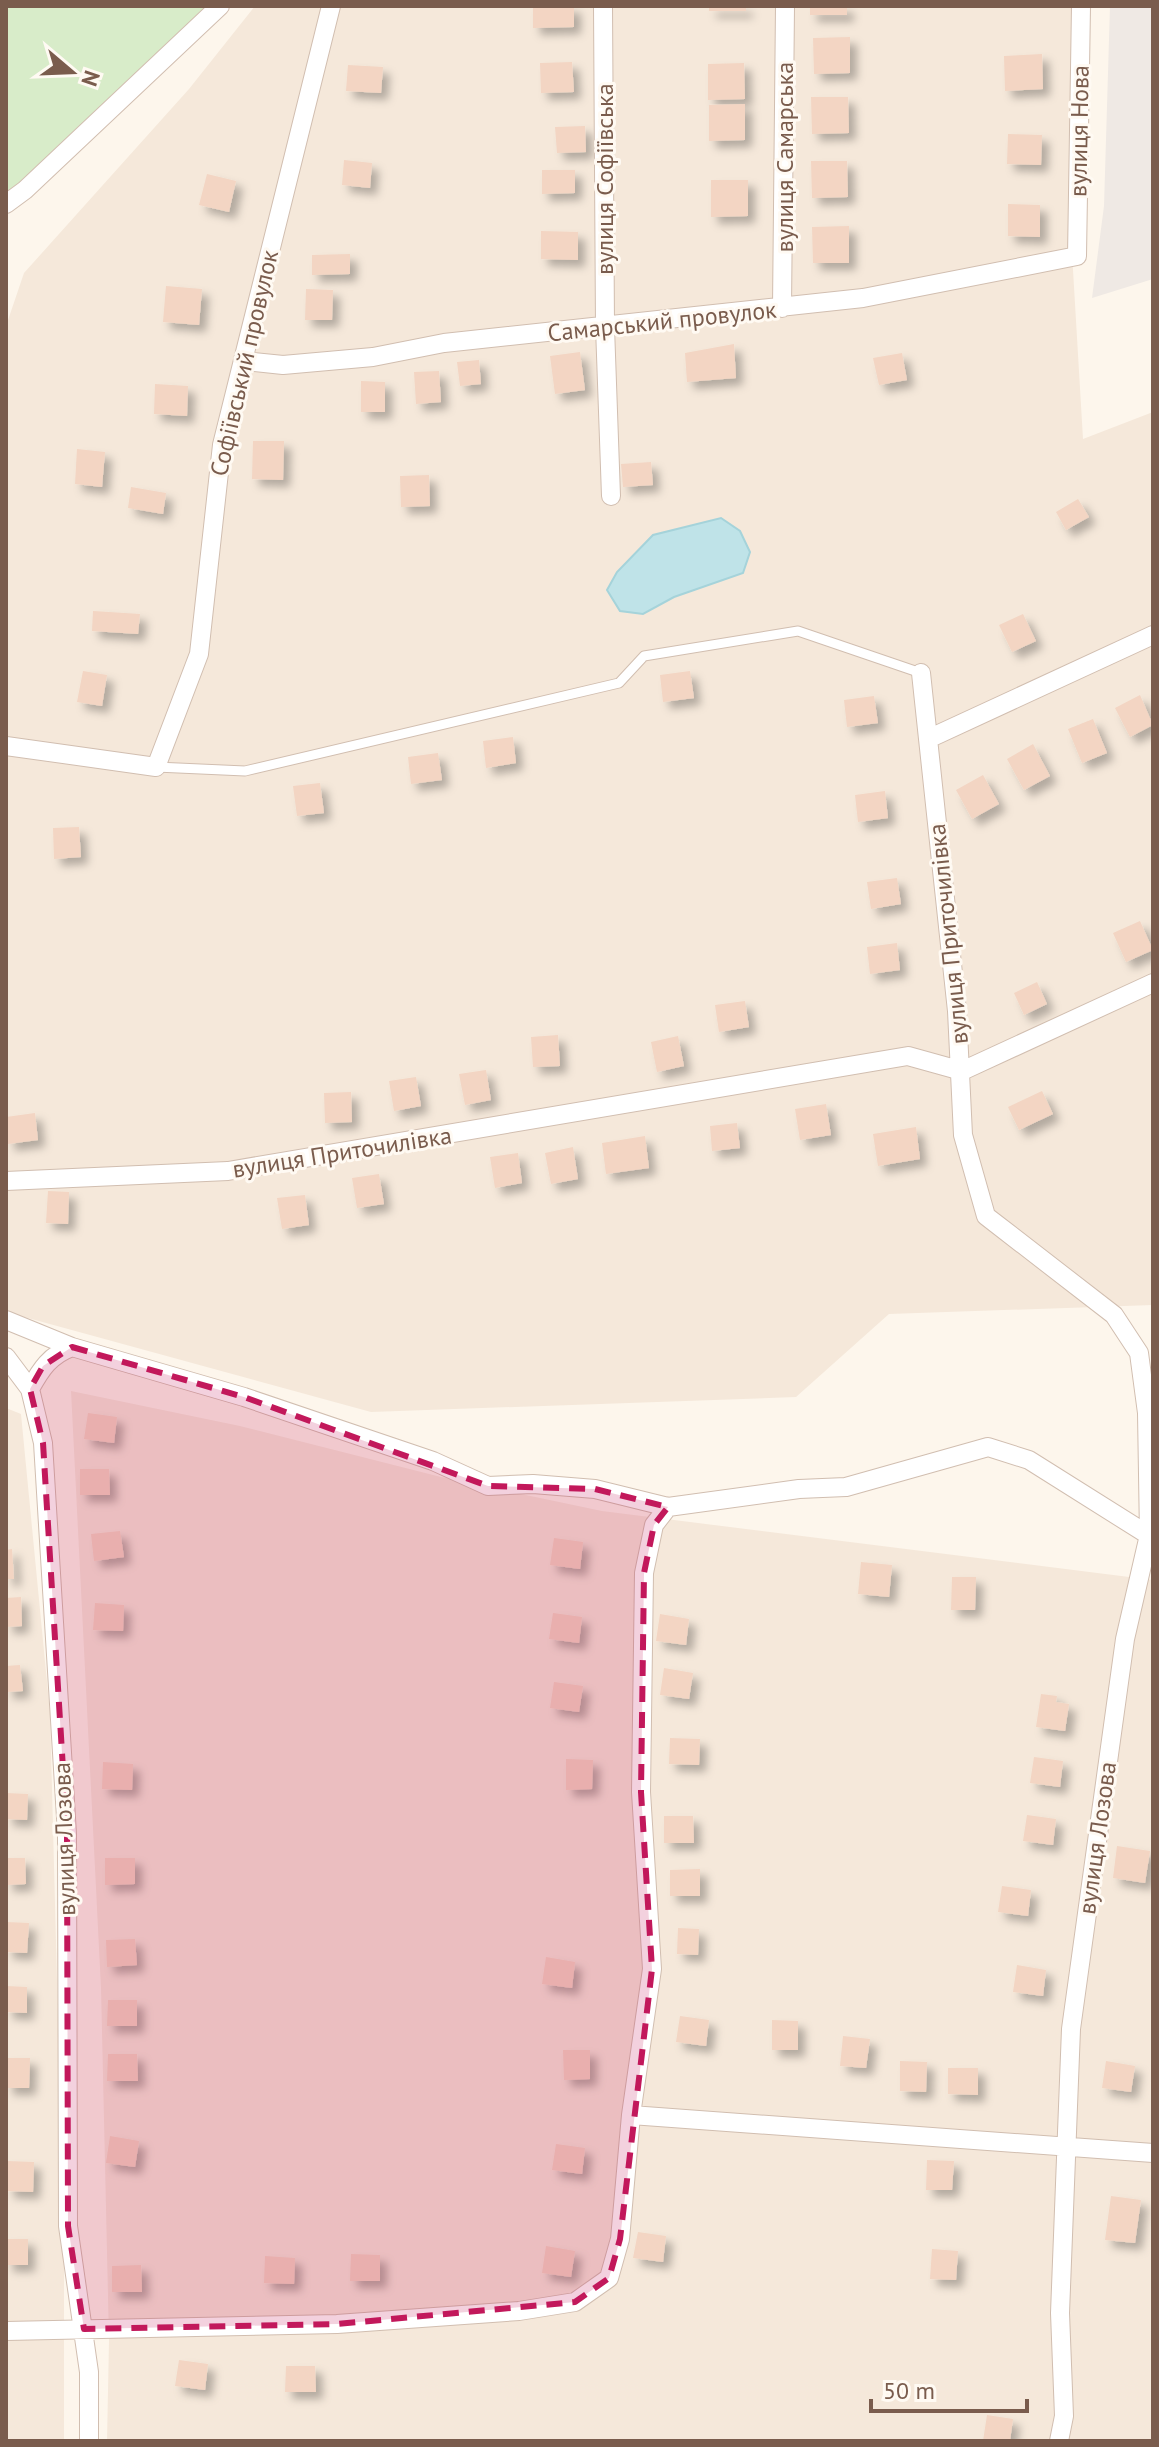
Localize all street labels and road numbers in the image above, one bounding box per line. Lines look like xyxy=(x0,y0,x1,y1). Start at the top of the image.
street label: вулиця Самарська xyxy=(769,62,800,252)
street label: вулиця Нова xyxy=(1062,65,1096,197)
street label: вулиця Софіївська xyxy=(589,83,620,275)
street label: Софіївський провулок xyxy=(203,246,285,479)
street label: Самарський провулок xyxy=(546,294,778,348)
street label: вулиця Приточилівка xyxy=(921,822,975,1046)
street label: вулиця Приточилівка xyxy=(230,1119,454,1185)
street label: вулиця Лозова xyxy=(1071,1760,1123,1916)
street label: вулиця Лозова xyxy=(46,1762,82,1916)

